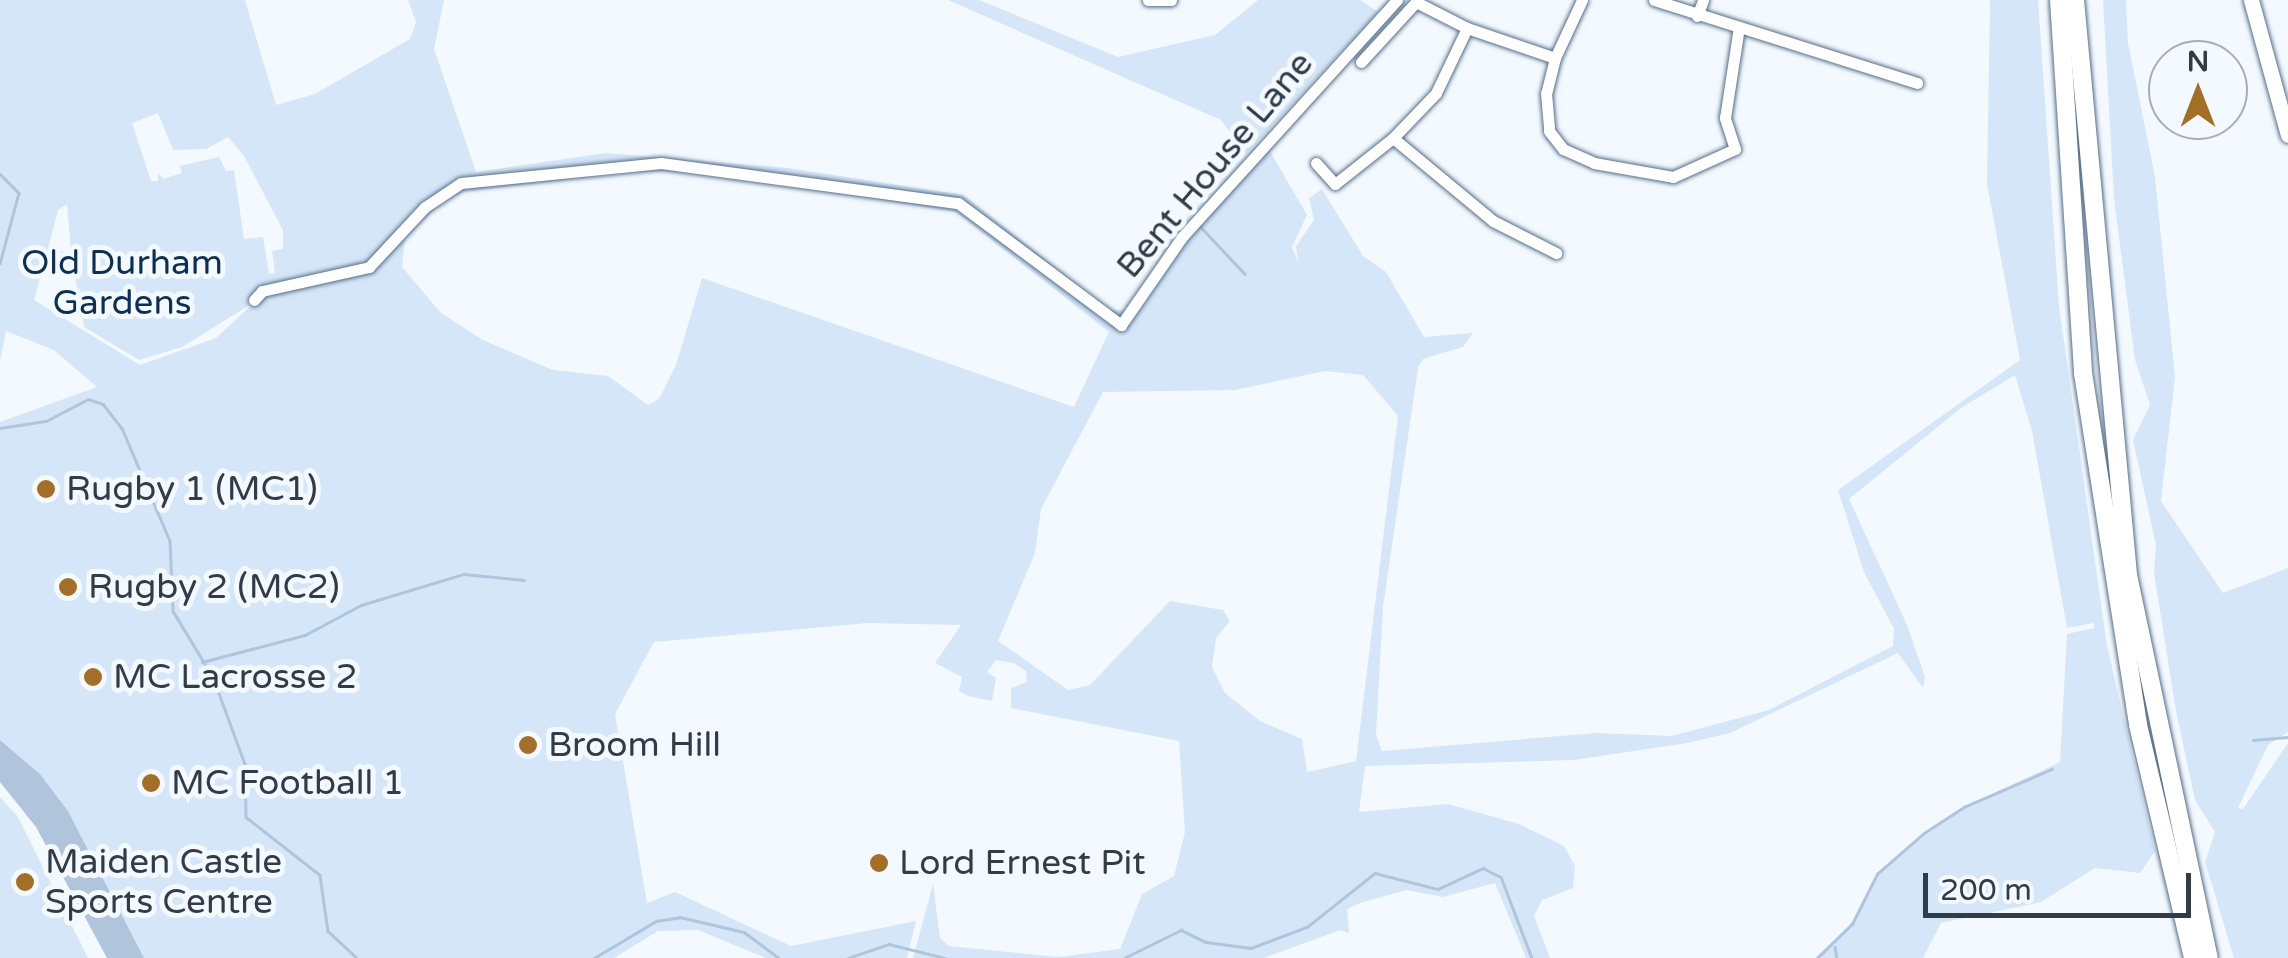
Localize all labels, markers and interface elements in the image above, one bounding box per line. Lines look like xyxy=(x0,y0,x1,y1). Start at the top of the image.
north arrow xyxy=(2148,40,2248,140)
street label: Bent House Lane xyxy=(1108,43,1322,287)
text: N xyxy=(2187,45,2209,79)
park label: Old Durham Gardens xyxy=(21,242,223,324)
place label: Rugby 1 (MC1) xyxy=(66,468,318,510)
marker: Rugby 1 (MC1) xyxy=(35,478,57,500)
place label: Rugby 2 (MC2) xyxy=(88,566,340,608)
marker: Rugby 2 (MC2) xyxy=(57,576,79,598)
place label: MC Lacrosse 2 xyxy=(113,656,357,698)
marker: MC Lacrosse 2 xyxy=(82,666,104,688)
place label: Broom Hill xyxy=(548,724,721,766)
marker: Broom Hill xyxy=(517,734,539,756)
place label: MC Football 1 xyxy=(171,762,404,804)
marker: MC Football 1 xyxy=(140,772,162,794)
place label: Maiden Castle Sports Centre xyxy=(45,841,282,923)
place label: Lord Ernest Pit xyxy=(899,842,1146,884)
marker: Lord Ernest Pit xyxy=(868,852,890,874)
scale bar xyxy=(1928,853,2196,915)
marker: Maiden Castle Sports Centre xyxy=(14,871,36,893)
text: 200 m xyxy=(1940,872,2032,909)

